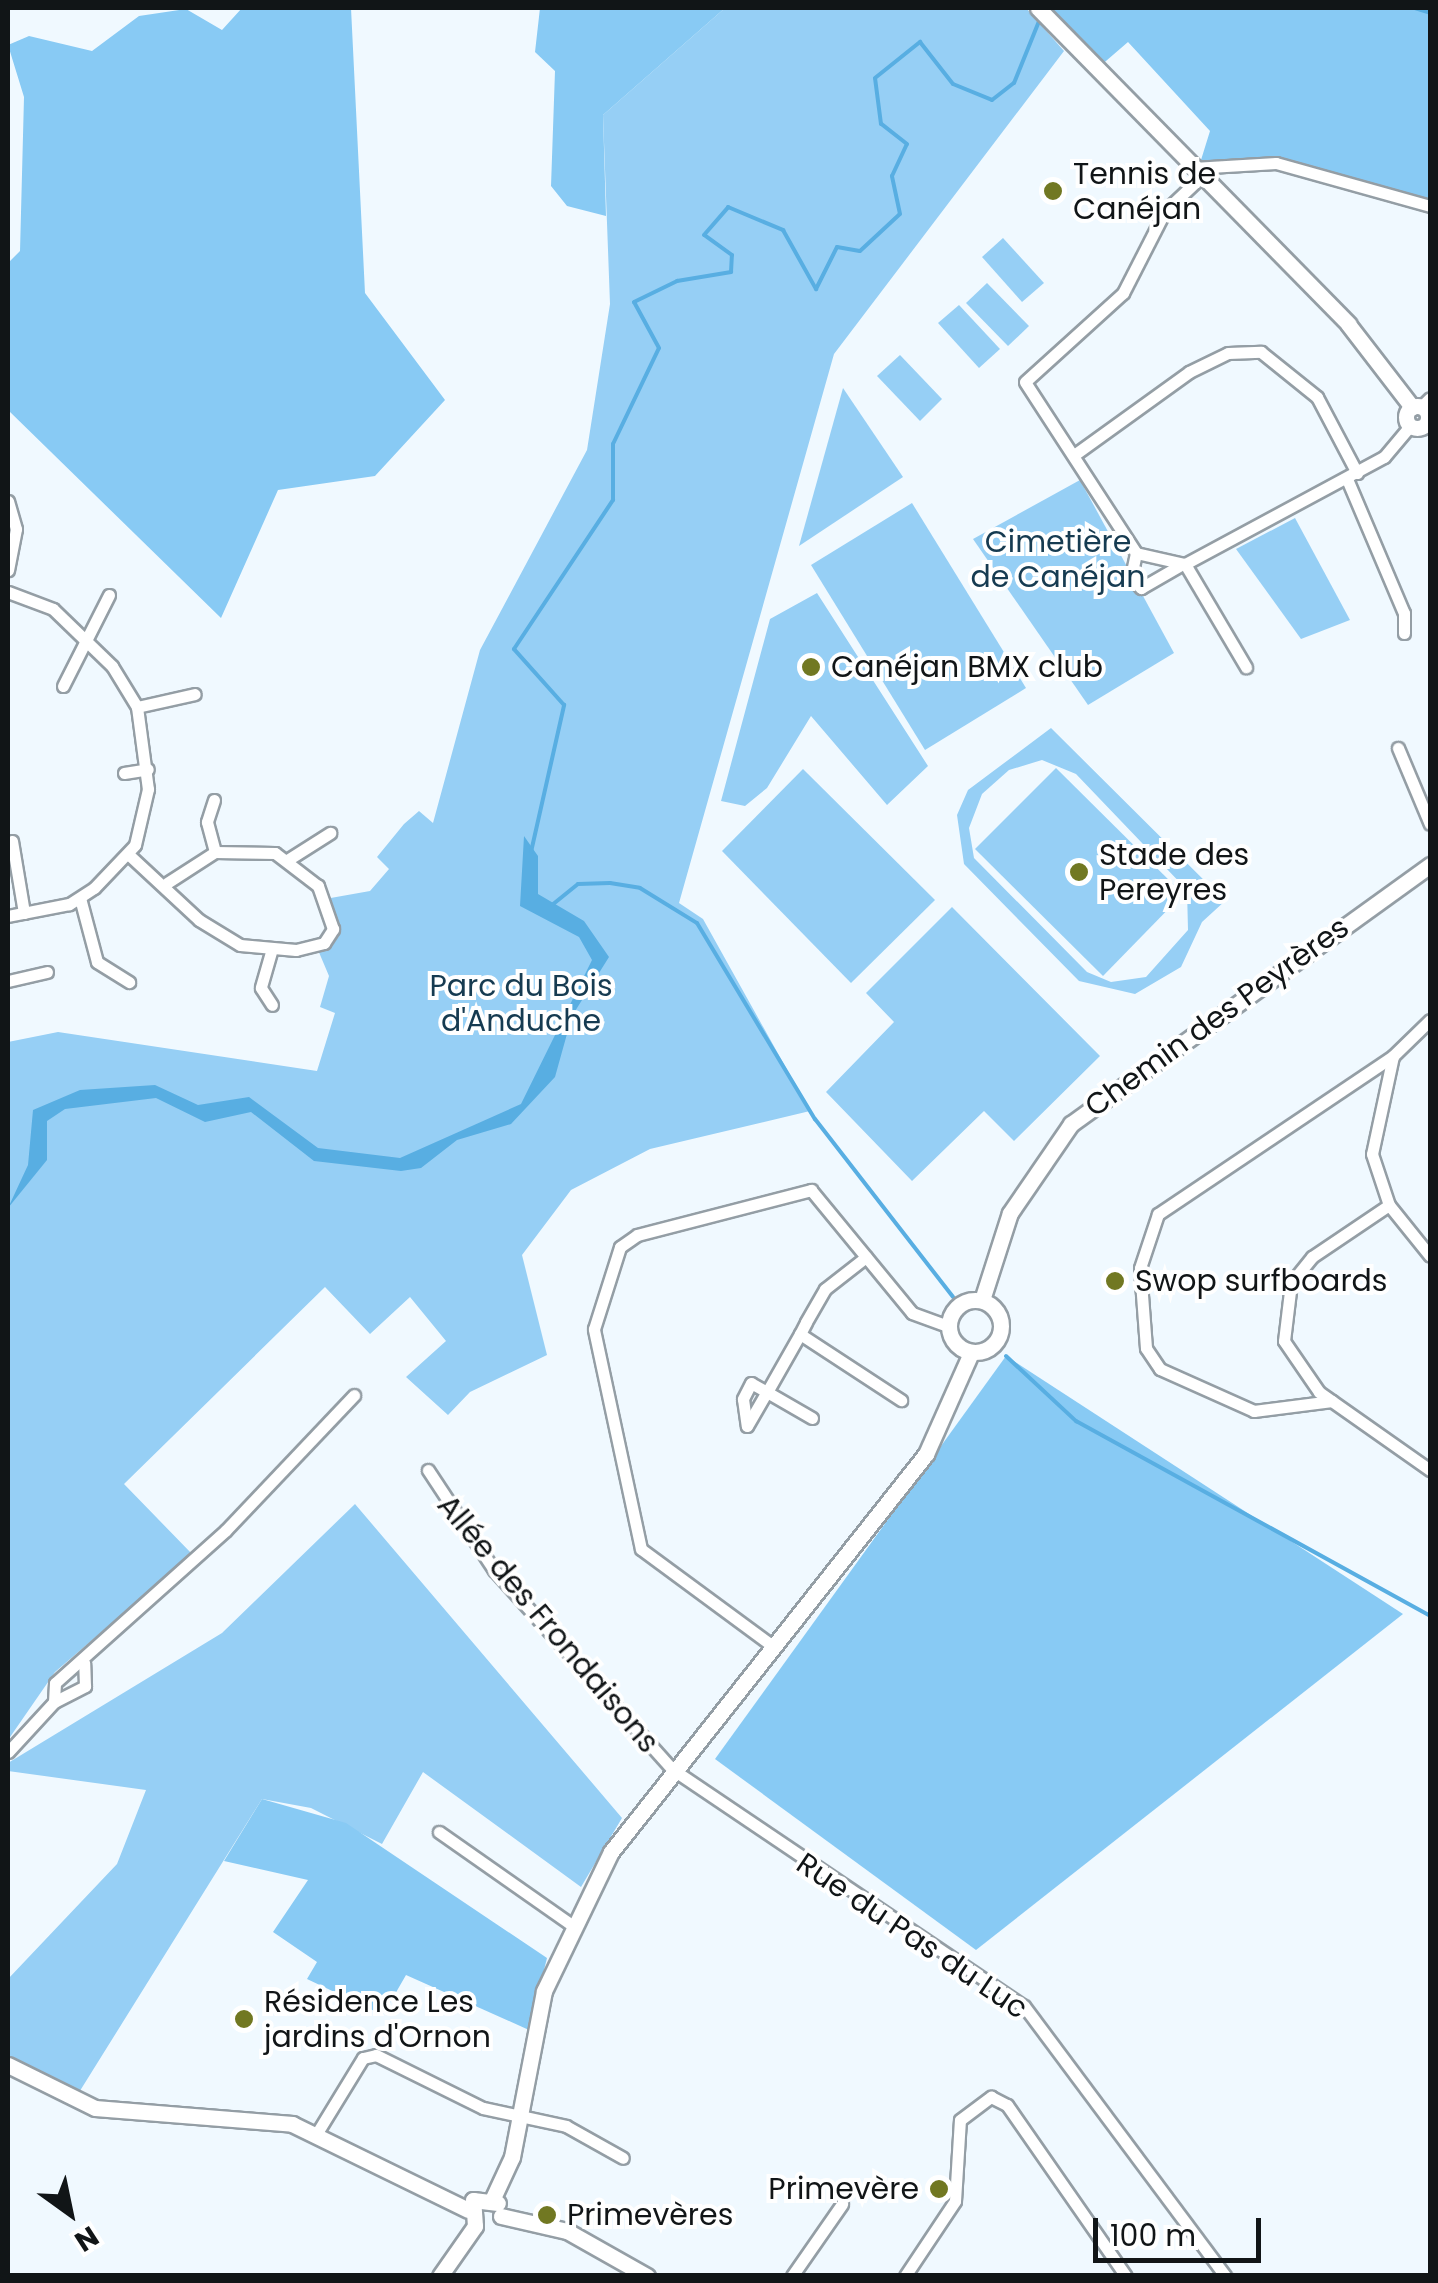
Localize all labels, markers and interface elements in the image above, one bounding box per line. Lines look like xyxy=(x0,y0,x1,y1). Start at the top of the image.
place label: Tennis de Canéjan xyxy=(1073,156,1216,226)
marker: Tennis de Canéjan xyxy=(1042,180,1064,202)
park label: Cimetière de Canéjan xyxy=(970,524,1146,594)
place label: Canéjan BMX club xyxy=(831,649,1103,685)
marker: Canéjan BMX club xyxy=(800,656,822,678)
place label: Stade des Pereyres xyxy=(1099,837,1249,908)
marker: Stade des Pereyres xyxy=(1068,861,1090,883)
street label: Chemin des Peyrères xyxy=(1078,909,1356,1125)
park label: Parc du Bois d'Anduche xyxy=(429,968,613,1038)
place label: Swop surfboards xyxy=(1135,1263,1388,1299)
marker: Swop surfboards xyxy=(1104,1270,1126,1292)
street label: Allée des Frondaisons xyxy=(430,1488,666,1760)
street label: Rue du Pas du Luc xyxy=(790,1845,1034,2027)
place label: Résidence Les jardins d'Ornon xyxy=(264,1984,491,2054)
marker: Résidence Les jardins d'Ornon xyxy=(233,2008,255,2030)
north arrow xyxy=(20,2163,120,2263)
place label: Primevère xyxy=(768,2171,919,2207)
marker: Primevère xyxy=(928,2178,950,2200)
place label: Primevères xyxy=(567,2197,733,2233)
scale bar xyxy=(1098,2198,1266,2260)
marker: Primevères xyxy=(536,2204,558,2226)
text: 100 m xyxy=(1110,2214,1196,2257)
text: N xyxy=(67,2216,106,2261)

